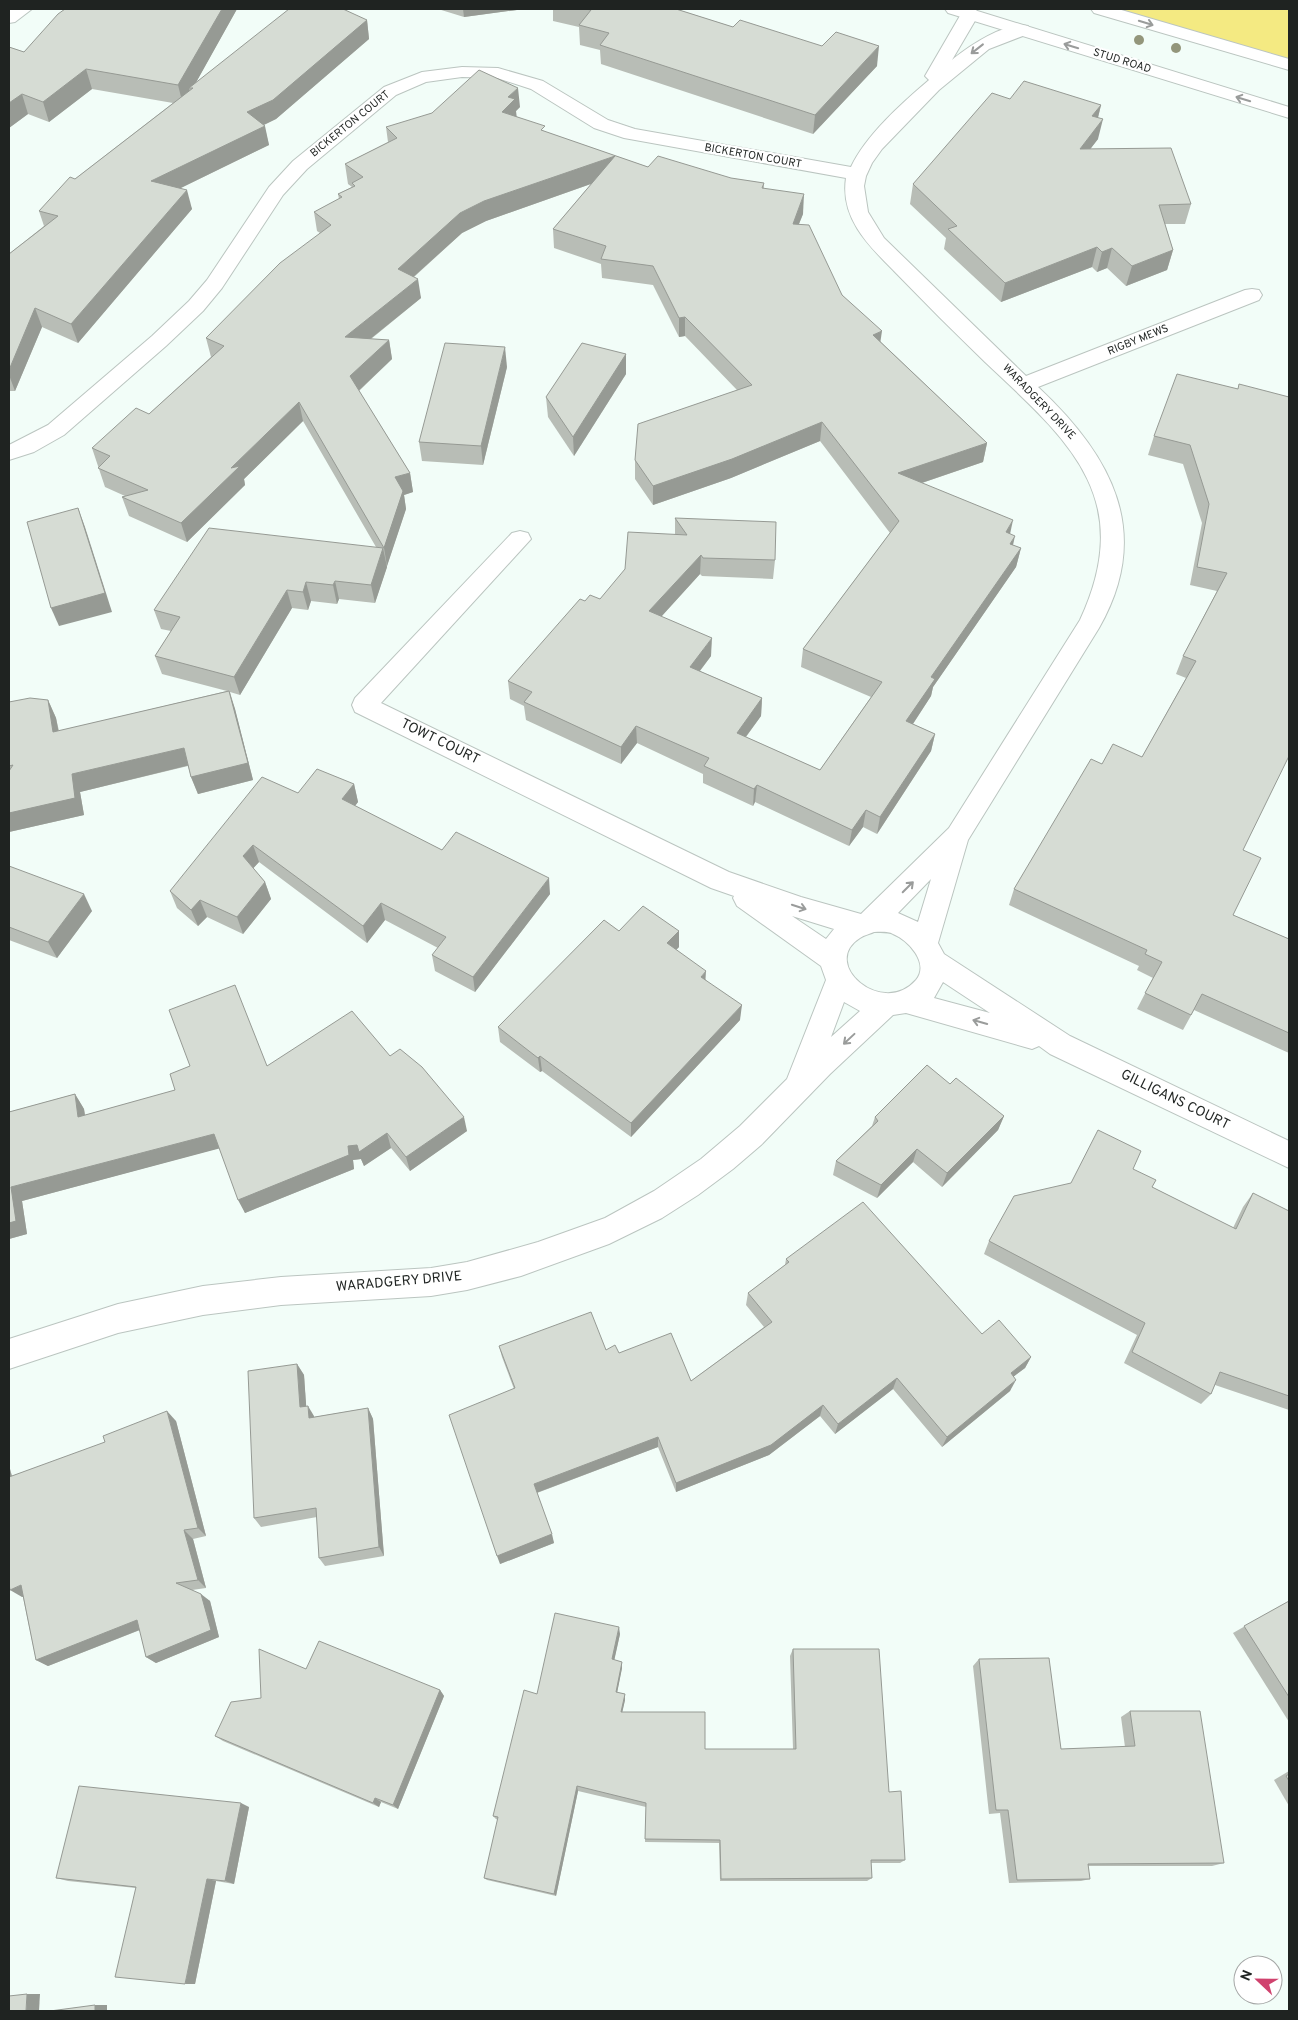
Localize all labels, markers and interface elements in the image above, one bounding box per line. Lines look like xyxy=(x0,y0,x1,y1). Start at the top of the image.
one-way arrow xyxy=(1138,18,1154,28)
one-way arrow xyxy=(1063,40,1079,50)
one-way arrow xyxy=(971,44,984,55)
street label: STUD ROAD xyxy=(1091,46,1153,76)
street label: BICKERTON COURT xyxy=(307,88,393,160)
one-way arrow xyxy=(1235,93,1251,103)
street label: BICKERTON COURT xyxy=(703,141,803,171)
street label: RIGBY MEWS xyxy=(1105,321,1171,359)
street label: WARADGERY DRIVE xyxy=(999,361,1079,443)
street label: TOWT COURT xyxy=(398,716,482,768)
one-way arrow xyxy=(902,881,914,893)
one-way arrow xyxy=(791,903,807,913)
one-way arrow xyxy=(972,1016,988,1026)
one-way arrow xyxy=(843,1033,855,1045)
street label: GILLIGANS COURT xyxy=(1118,1066,1232,1134)
street label: WARADGERY DRIVE xyxy=(335,1268,463,1296)
north arrow xyxy=(1233,1955,1283,2005)
text: N xyxy=(1238,1968,1257,1984)

